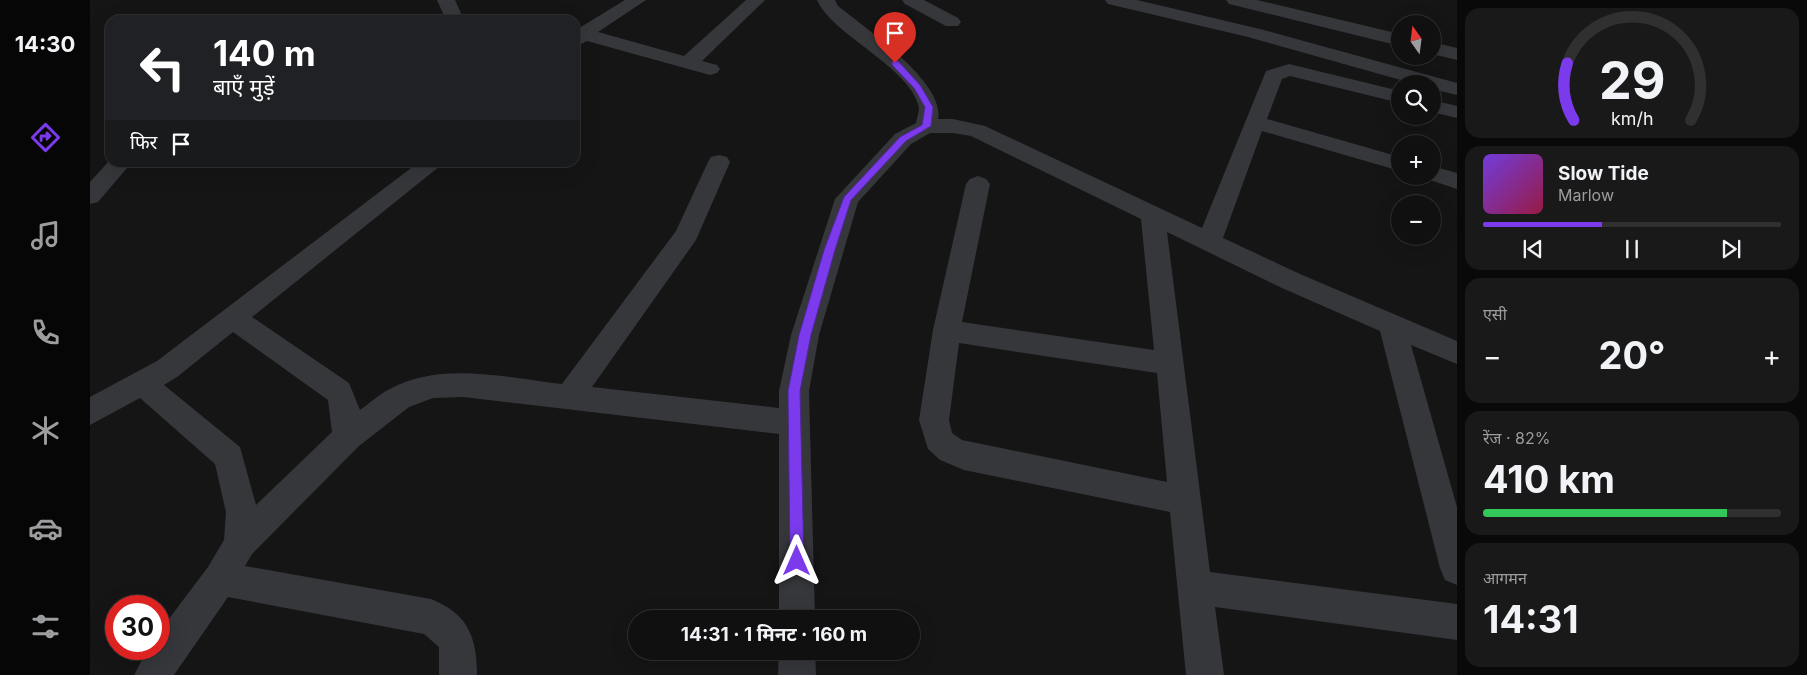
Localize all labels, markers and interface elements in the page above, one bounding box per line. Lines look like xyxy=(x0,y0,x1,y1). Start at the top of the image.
pin xyxy=(874,12,916,63)
north arrow xyxy=(1391,15,1441,65)
map controls xyxy=(1391,15,1441,245)
icon: arrive xyxy=(881,19,909,47)
text: 14:30 xyxy=(15,31,75,57)
text: 140 m xyxy=(213,32,316,74)
icon: left xyxy=(130,35,195,100)
text: 29 xyxy=(1599,49,1665,112)
text: बाएँ मुड़ें xyxy=(213,74,275,100)
button: search xyxy=(1391,75,1441,125)
text: km/h xyxy=(1611,108,1653,129)
icon: directions xyxy=(28,120,63,155)
icon: arrive xyxy=(167,130,195,158)
text: फिर xyxy=(130,131,157,154)
button: + xyxy=(1391,135,1441,185)
text: Slow Tide xyxy=(1558,162,1649,185)
text: Marlow xyxy=(1558,185,1614,205)
button: − xyxy=(1391,195,1441,245)
icon: music xyxy=(28,218,63,253)
icon: previous xyxy=(1519,235,1547,263)
icon: pause xyxy=(1618,235,1646,263)
icon: next xyxy=(1717,235,1745,263)
text: एसी xyxy=(1483,304,1507,324)
icon: phone xyxy=(28,315,63,350)
text: 20° xyxy=(1598,332,1666,378)
text: − xyxy=(1483,339,1502,373)
text: + xyxy=(1762,339,1781,373)
icon: climate xyxy=(28,413,63,448)
text: रेंज · 82% xyxy=(1483,428,1550,448)
text: 410 km xyxy=(1483,456,1615,502)
icon: car xyxy=(28,511,63,546)
position arrow xyxy=(770,534,822,586)
text: आगमन xyxy=(1483,568,1527,588)
speed limit sign: 30 xyxy=(105,595,170,660)
text: 14:31 xyxy=(1483,596,1579,642)
icon: filters xyxy=(28,609,63,644)
text: 14:31 · 1 मिनट · 160 m xyxy=(681,623,867,646)

